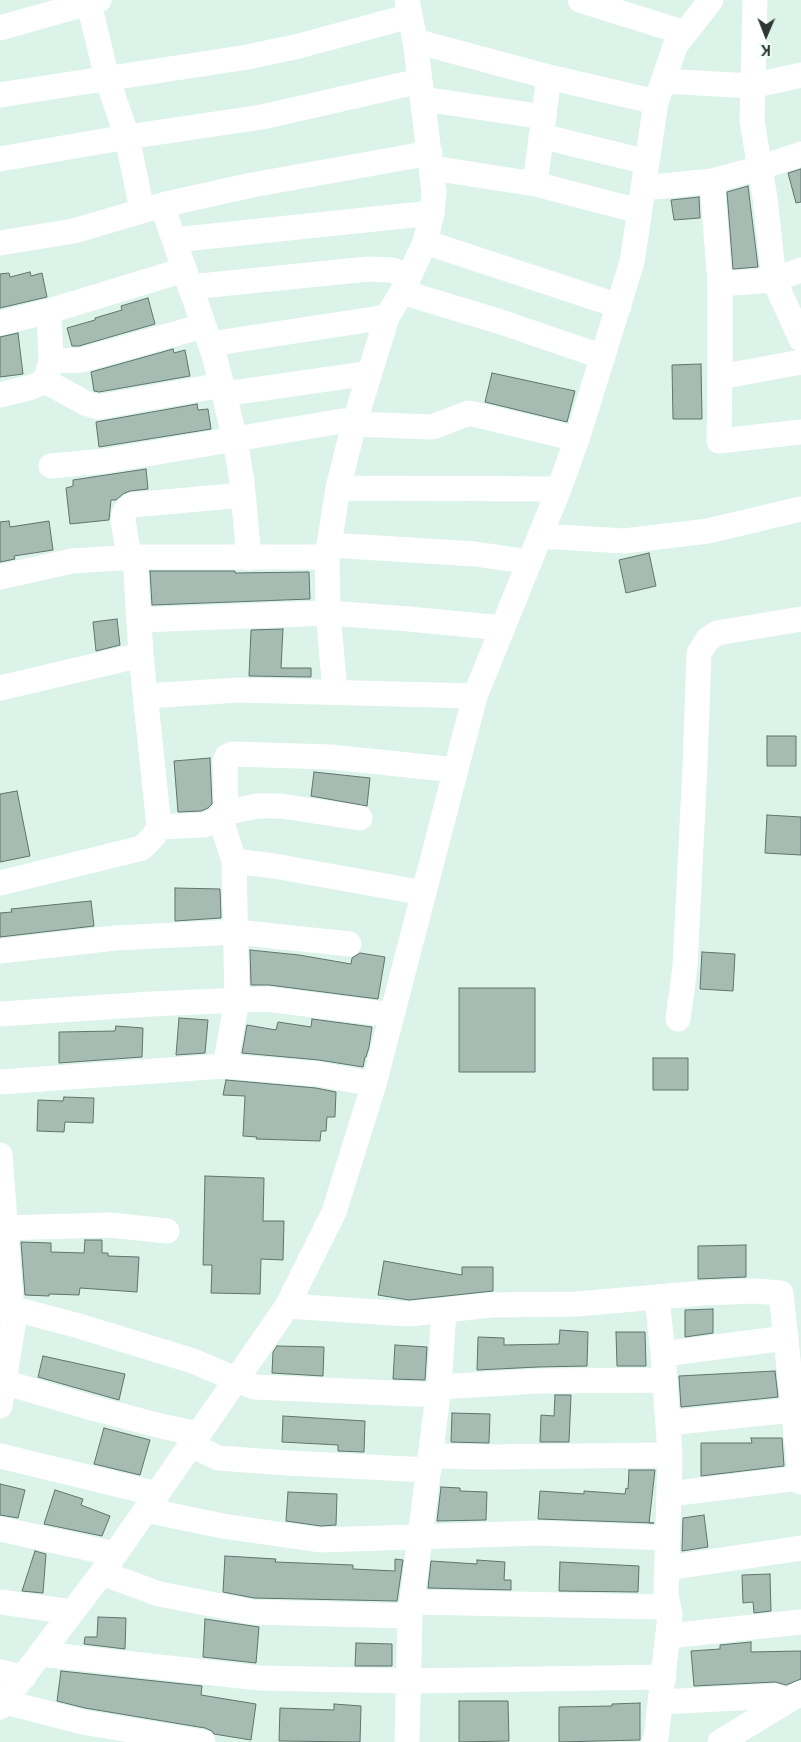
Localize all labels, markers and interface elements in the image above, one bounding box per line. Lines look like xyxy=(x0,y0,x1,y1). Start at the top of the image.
north arrow xyxy=(741,10,791,60)
text: K xyxy=(761,42,771,59)

